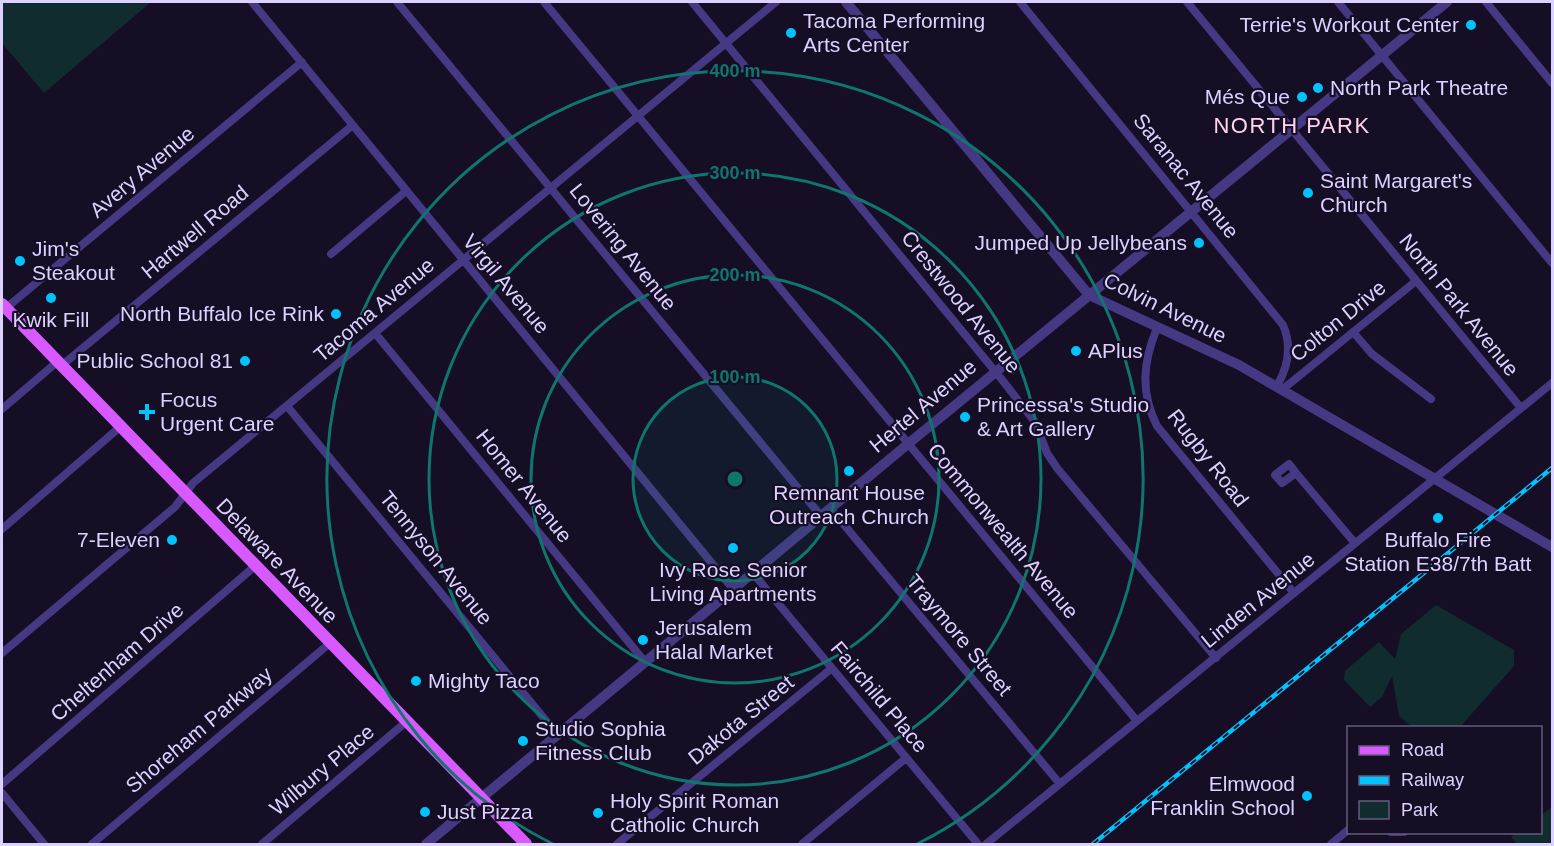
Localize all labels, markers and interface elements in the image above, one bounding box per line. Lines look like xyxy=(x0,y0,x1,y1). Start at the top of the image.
place label: Tacoma Performing Arts Center xyxy=(803,9,985,56)
place label: Terrie's Workout Center xyxy=(1239,13,1459,36)
marker: Terrie's Workout Center xyxy=(1464,18,1478,32)
marker: Tacoma Performing Arts Center xyxy=(784,26,798,40)
text: 400 m xyxy=(709,61,761,81)
place label: North Park Theatre xyxy=(1330,76,1508,99)
marker: North Park Theatre xyxy=(1311,81,1325,95)
place label: Més Que xyxy=(1205,85,1290,108)
marker: Més Que xyxy=(1295,90,1309,104)
street label: Saranac Avenue xyxy=(1129,109,1244,243)
district label: NORTH PARK xyxy=(1213,113,1371,138)
street label: Avery Avenue xyxy=(85,121,198,222)
text: 300 m xyxy=(709,163,761,183)
place label: Saint Margaret's Church xyxy=(1320,169,1472,216)
street label: Lovering Avenue xyxy=(565,179,681,315)
street label: Hartwell Road xyxy=(137,180,253,283)
marker: Saint Margaret's Church xyxy=(1301,186,1315,200)
street label: Crestwood Avenue xyxy=(897,226,1026,377)
street label: North Park Avenue xyxy=(1395,229,1524,380)
street label: Virgil Avenue xyxy=(458,230,554,338)
place label: Jumped Up Jellybeans xyxy=(975,231,1187,254)
marker: Jumped Up Jellybeans xyxy=(1192,236,1206,250)
place label: Jim's Steakout xyxy=(32,237,115,284)
street label: Tacoma Avenue xyxy=(309,253,438,366)
marker: Jim's Steakout xyxy=(13,254,27,268)
text: 200 m xyxy=(709,265,761,285)
street label: Colvin Avenue xyxy=(1100,268,1230,347)
street label: Colton Drive xyxy=(1286,275,1390,366)
marker: Kwik Fill xyxy=(44,291,58,305)
place label: North Buffalo Ice Rink xyxy=(120,302,324,325)
marker: North Buffalo Ice Rink xyxy=(329,307,343,321)
place label: Kwik Fill xyxy=(13,308,90,331)
place label: APlus xyxy=(1088,339,1143,362)
marker: APlus xyxy=(1069,344,1083,358)
place label: Public School 81 xyxy=(77,349,233,372)
marker: Public School 81 xyxy=(238,354,252,368)
street label: Hertel Avenue xyxy=(865,355,980,457)
text: 100 m xyxy=(709,367,761,387)
place label: Focus Urgent Care xyxy=(160,388,274,435)
place label: Princessa's Studio & Art Gallery xyxy=(977,393,1149,440)
marker: Focus Urgent Care xyxy=(138,403,156,421)
street label: Rugby Road xyxy=(1163,405,1253,511)
marker: Princessa's Studio & Art Gallery xyxy=(958,410,972,424)
street label: Homer Avenue xyxy=(472,425,577,547)
street label: Commonwealth Avenue xyxy=(923,438,1083,623)
marker: Remnant House Outreach Church xyxy=(842,464,856,478)
centre of rings xyxy=(725,469,745,489)
place label: Remnant House Outreach Church xyxy=(769,481,929,528)
street label: Tennyson Avenue xyxy=(375,486,497,629)
street label: Delaware Avenue xyxy=(212,494,343,628)
marker: Buffalo Fire Station E38/7th Batt xyxy=(1431,511,1445,525)
place label: 7-Eleven xyxy=(77,528,160,551)
place label: Buffalo Fire Station E38/7th Batt xyxy=(1345,528,1532,575)
marker: 7-Eleven xyxy=(165,533,179,547)
marker: Ivy Rose Senior Living Apartments xyxy=(726,541,740,555)
street label: Linden Avenue xyxy=(1197,547,1319,652)
place label: Ivy Rose Senior Living Apartments xyxy=(650,558,816,605)
street label: Traymore Street xyxy=(902,569,1017,700)
street label: Cheltenham Drive xyxy=(46,598,188,725)
place label: Jerusalem Halal Market xyxy=(655,616,773,663)
marker: Jerusalem Halal Market xyxy=(636,633,650,647)
street label: Fairchild Place xyxy=(826,637,932,757)
street label: Shoreham Parkway xyxy=(121,662,277,797)
place label: Mighty Taco xyxy=(428,669,540,692)
street label: Dakota Street xyxy=(684,670,798,769)
marker: Mighty Taco xyxy=(409,674,423,688)
place label: Studio Sophia Fitness Club xyxy=(535,717,666,764)
street label: Wilbury Place xyxy=(265,720,378,820)
legend xyxy=(1347,726,1542,834)
marker: Studio Sophia Fitness Club xyxy=(516,734,530,748)
text: Road xyxy=(1401,740,1444,760)
text: Railway xyxy=(1401,770,1464,790)
place label: Elmwood Franklin School xyxy=(1150,772,1295,819)
place label: Holy Spirit Roman Catholic Church xyxy=(610,789,779,836)
marker: Elmwood Franklin School xyxy=(1300,789,1314,803)
place label: Just Pizza xyxy=(437,800,533,823)
text: Park xyxy=(1401,800,1439,820)
marker: Just Pizza xyxy=(418,805,432,819)
marker: Holy Spirit Roman Catholic Church xyxy=(591,806,605,820)

